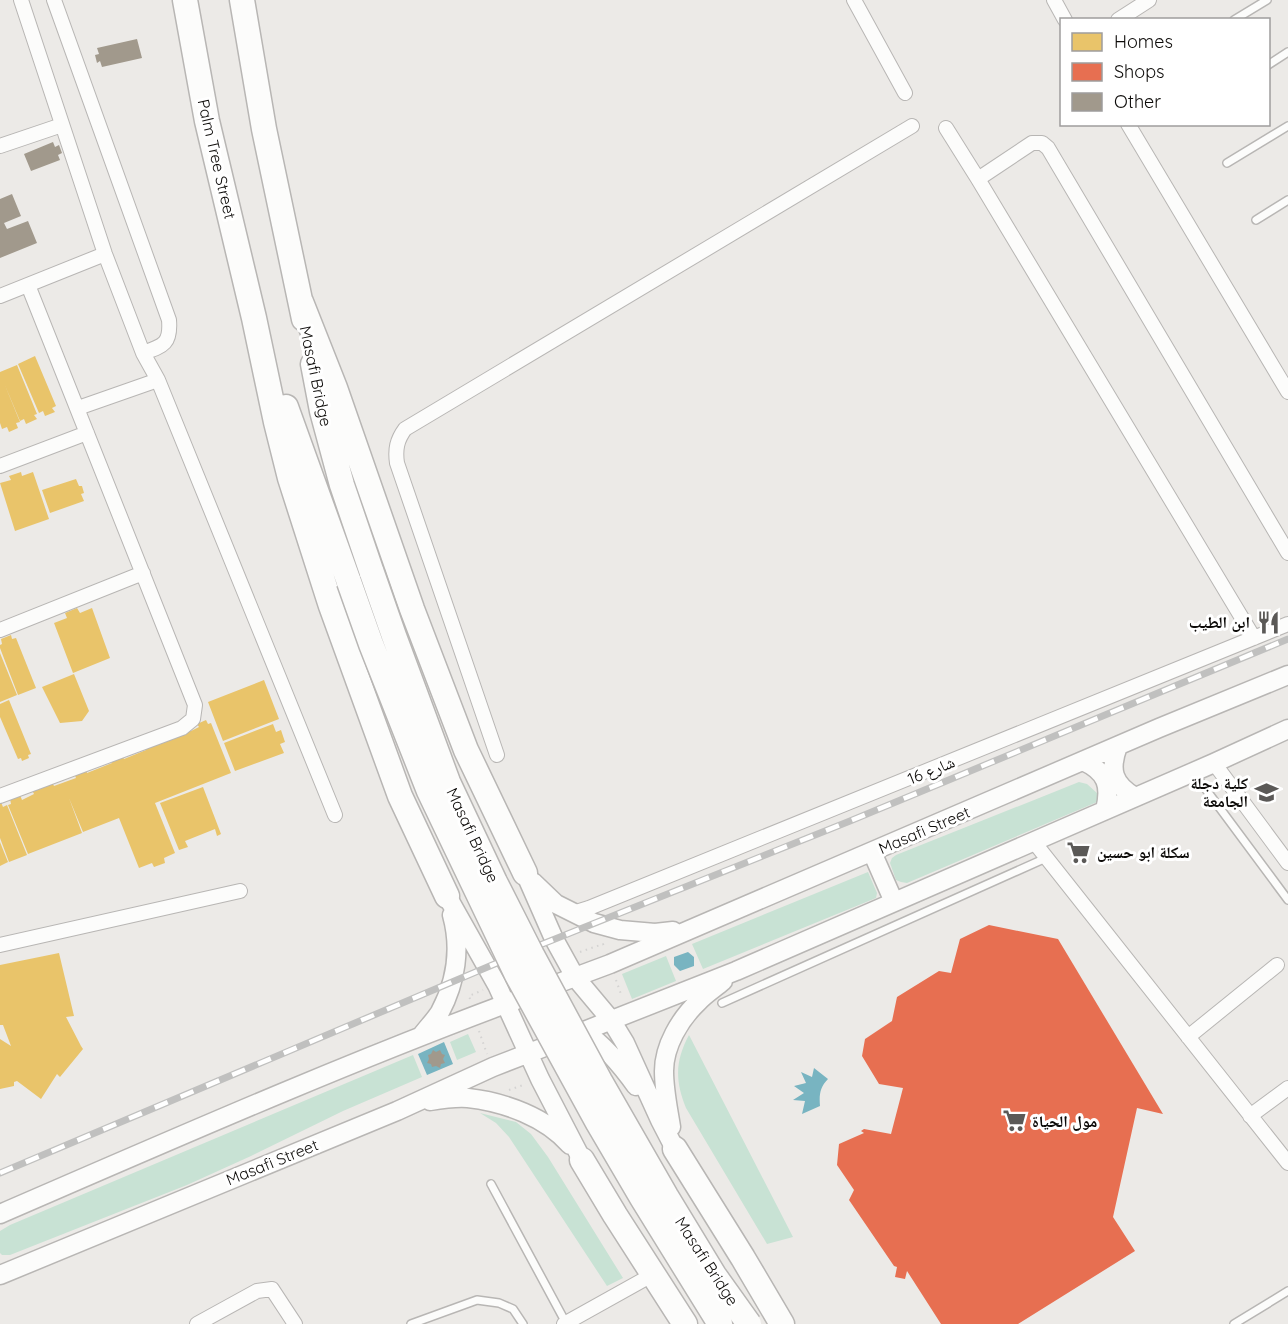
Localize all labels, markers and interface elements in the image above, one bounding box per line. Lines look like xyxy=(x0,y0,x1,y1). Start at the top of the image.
legend xyxy=(1060,18,1270,126)
text: Homes xyxy=(1114,30,1173,53)
text: Shops xyxy=(1114,60,1165,83)
text: Other xyxy=(1114,90,1161,113)
street label: Palm Tree Street xyxy=(193,97,241,221)
street label: Masafi Bridge xyxy=(296,324,336,428)
restaurant icon: ابن الطيب xyxy=(1255,609,1281,635)
place label: ابن الطيب xyxy=(1189,612,1250,632)
street label: شارع 16 xyxy=(904,751,958,789)
place label: كلية دجلة الجامعة xyxy=(1191,773,1248,811)
school or university icon: كلية دجلة الجامعة xyxy=(1253,779,1279,805)
street label: Masafi Bridge xyxy=(442,784,504,886)
street label: Masafi Street xyxy=(875,802,973,858)
supermarket icon: سكلة ابو حسين xyxy=(1066,839,1092,865)
place label: سكلة ابو حسين xyxy=(1097,842,1190,862)
supermarket icon: مول الحياة xyxy=(1001,1108,1027,1134)
place label: مول الحياة xyxy=(1032,1111,1097,1131)
street label: Masafi Street xyxy=(223,1134,321,1190)
street label: Masafi Bridge xyxy=(671,1213,743,1309)

